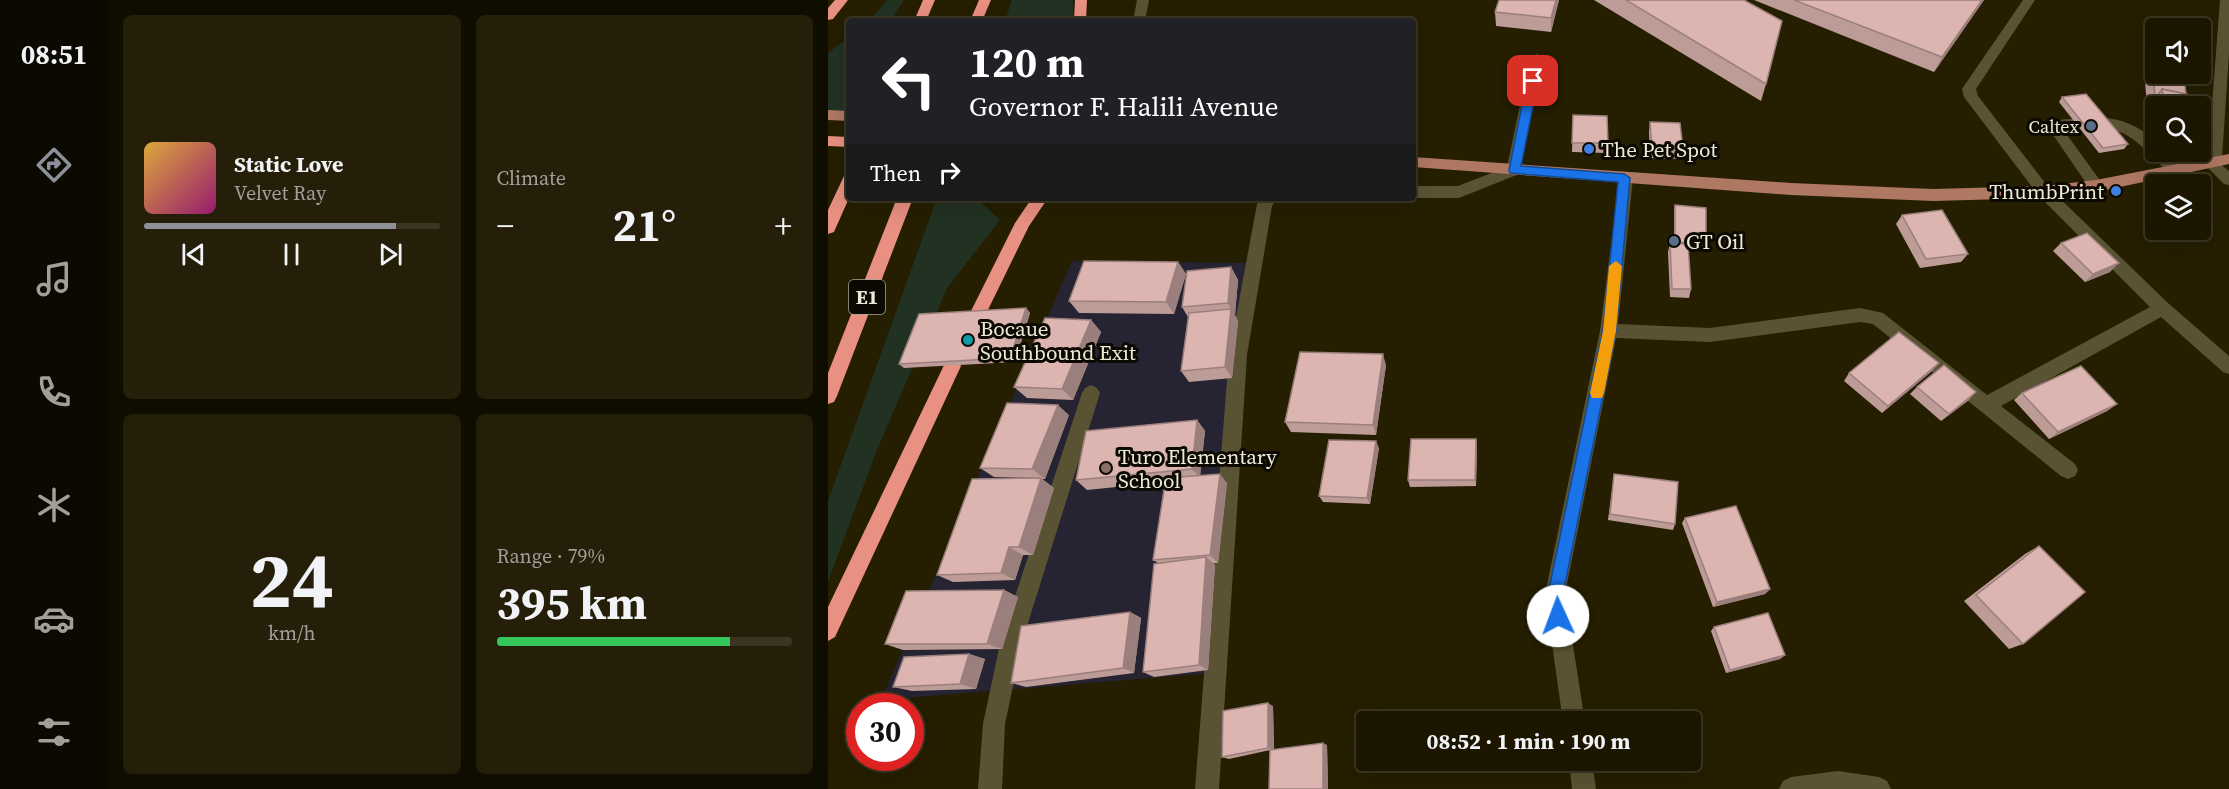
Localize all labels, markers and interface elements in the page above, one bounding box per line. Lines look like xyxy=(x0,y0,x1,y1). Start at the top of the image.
map controls xyxy=(2145,18,2211,240)
button: sound xyxy=(2145,18,2211,84)
text: 120 m xyxy=(969,33,1084,91)
text: 08:51 xyxy=(21,36,87,73)
icon: left xyxy=(870,42,948,120)
pin xyxy=(1507,55,1558,106)
icon: arrive xyxy=(1516,64,1549,97)
text: Governor F. Halili Avenue xyxy=(969,88,1279,125)
button: search xyxy=(2145,96,2211,162)
place label: Caltex xyxy=(2029,114,2080,139)
marker: Caltex xyxy=(2084,119,2098,133)
place label: The Pet Spot xyxy=(1601,135,1717,164)
marker: The Pet Spot xyxy=(1582,142,1596,156)
icon: directions xyxy=(33,144,75,186)
text: Static Love xyxy=(234,149,344,179)
icon: right xyxy=(933,156,966,189)
text: Then xyxy=(870,158,921,188)
text: Climate xyxy=(497,164,566,192)
button: layers xyxy=(2145,174,2211,240)
place label: ThumbPrint xyxy=(1989,177,2104,206)
text: Velvet Ray xyxy=(234,179,326,207)
marker: ThumbPrint xyxy=(2109,184,2123,198)
text: 21° xyxy=(612,194,676,256)
text: − xyxy=(497,203,514,248)
text: + xyxy=(774,203,792,248)
place label: GT Oil xyxy=(1686,227,1745,256)
marker: GT Oil xyxy=(1667,234,1681,248)
icon: previous xyxy=(177,238,210,271)
icon: pause xyxy=(275,238,308,271)
icon: next xyxy=(374,238,407,271)
icon: music xyxy=(33,258,75,300)
road number: E1 xyxy=(849,280,885,314)
place label: Bocaue Southbound Exit xyxy=(980,314,1136,367)
marker: Bocaue Southbound Exit xyxy=(961,333,975,347)
icon: phone xyxy=(33,371,75,413)
place label: Turo Elementary School xyxy=(1118,442,1277,495)
marker: Turo Elementary School xyxy=(1099,461,1113,475)
icon: climate xyxy=(33,484,75,526)
text: 24 xyxy=(249,526,334,633)
text: Range · 79% xyxy=(497,542,605,570)
text: 395 km xyxy=(497,572,647,634)
position arrow xyxy=(1526,584,1590,648)
icon: car xyxy=(33,598,75,640)
text: km/h xyxy=(268,619,316,647)
speed limit sign: 30 xyxy=(846,693,924,771)
icon: filters xyxy=(33,711,75,753)
text: 08:52 · 1 min · 190 m xyxy=(1427,726,1630,756)

